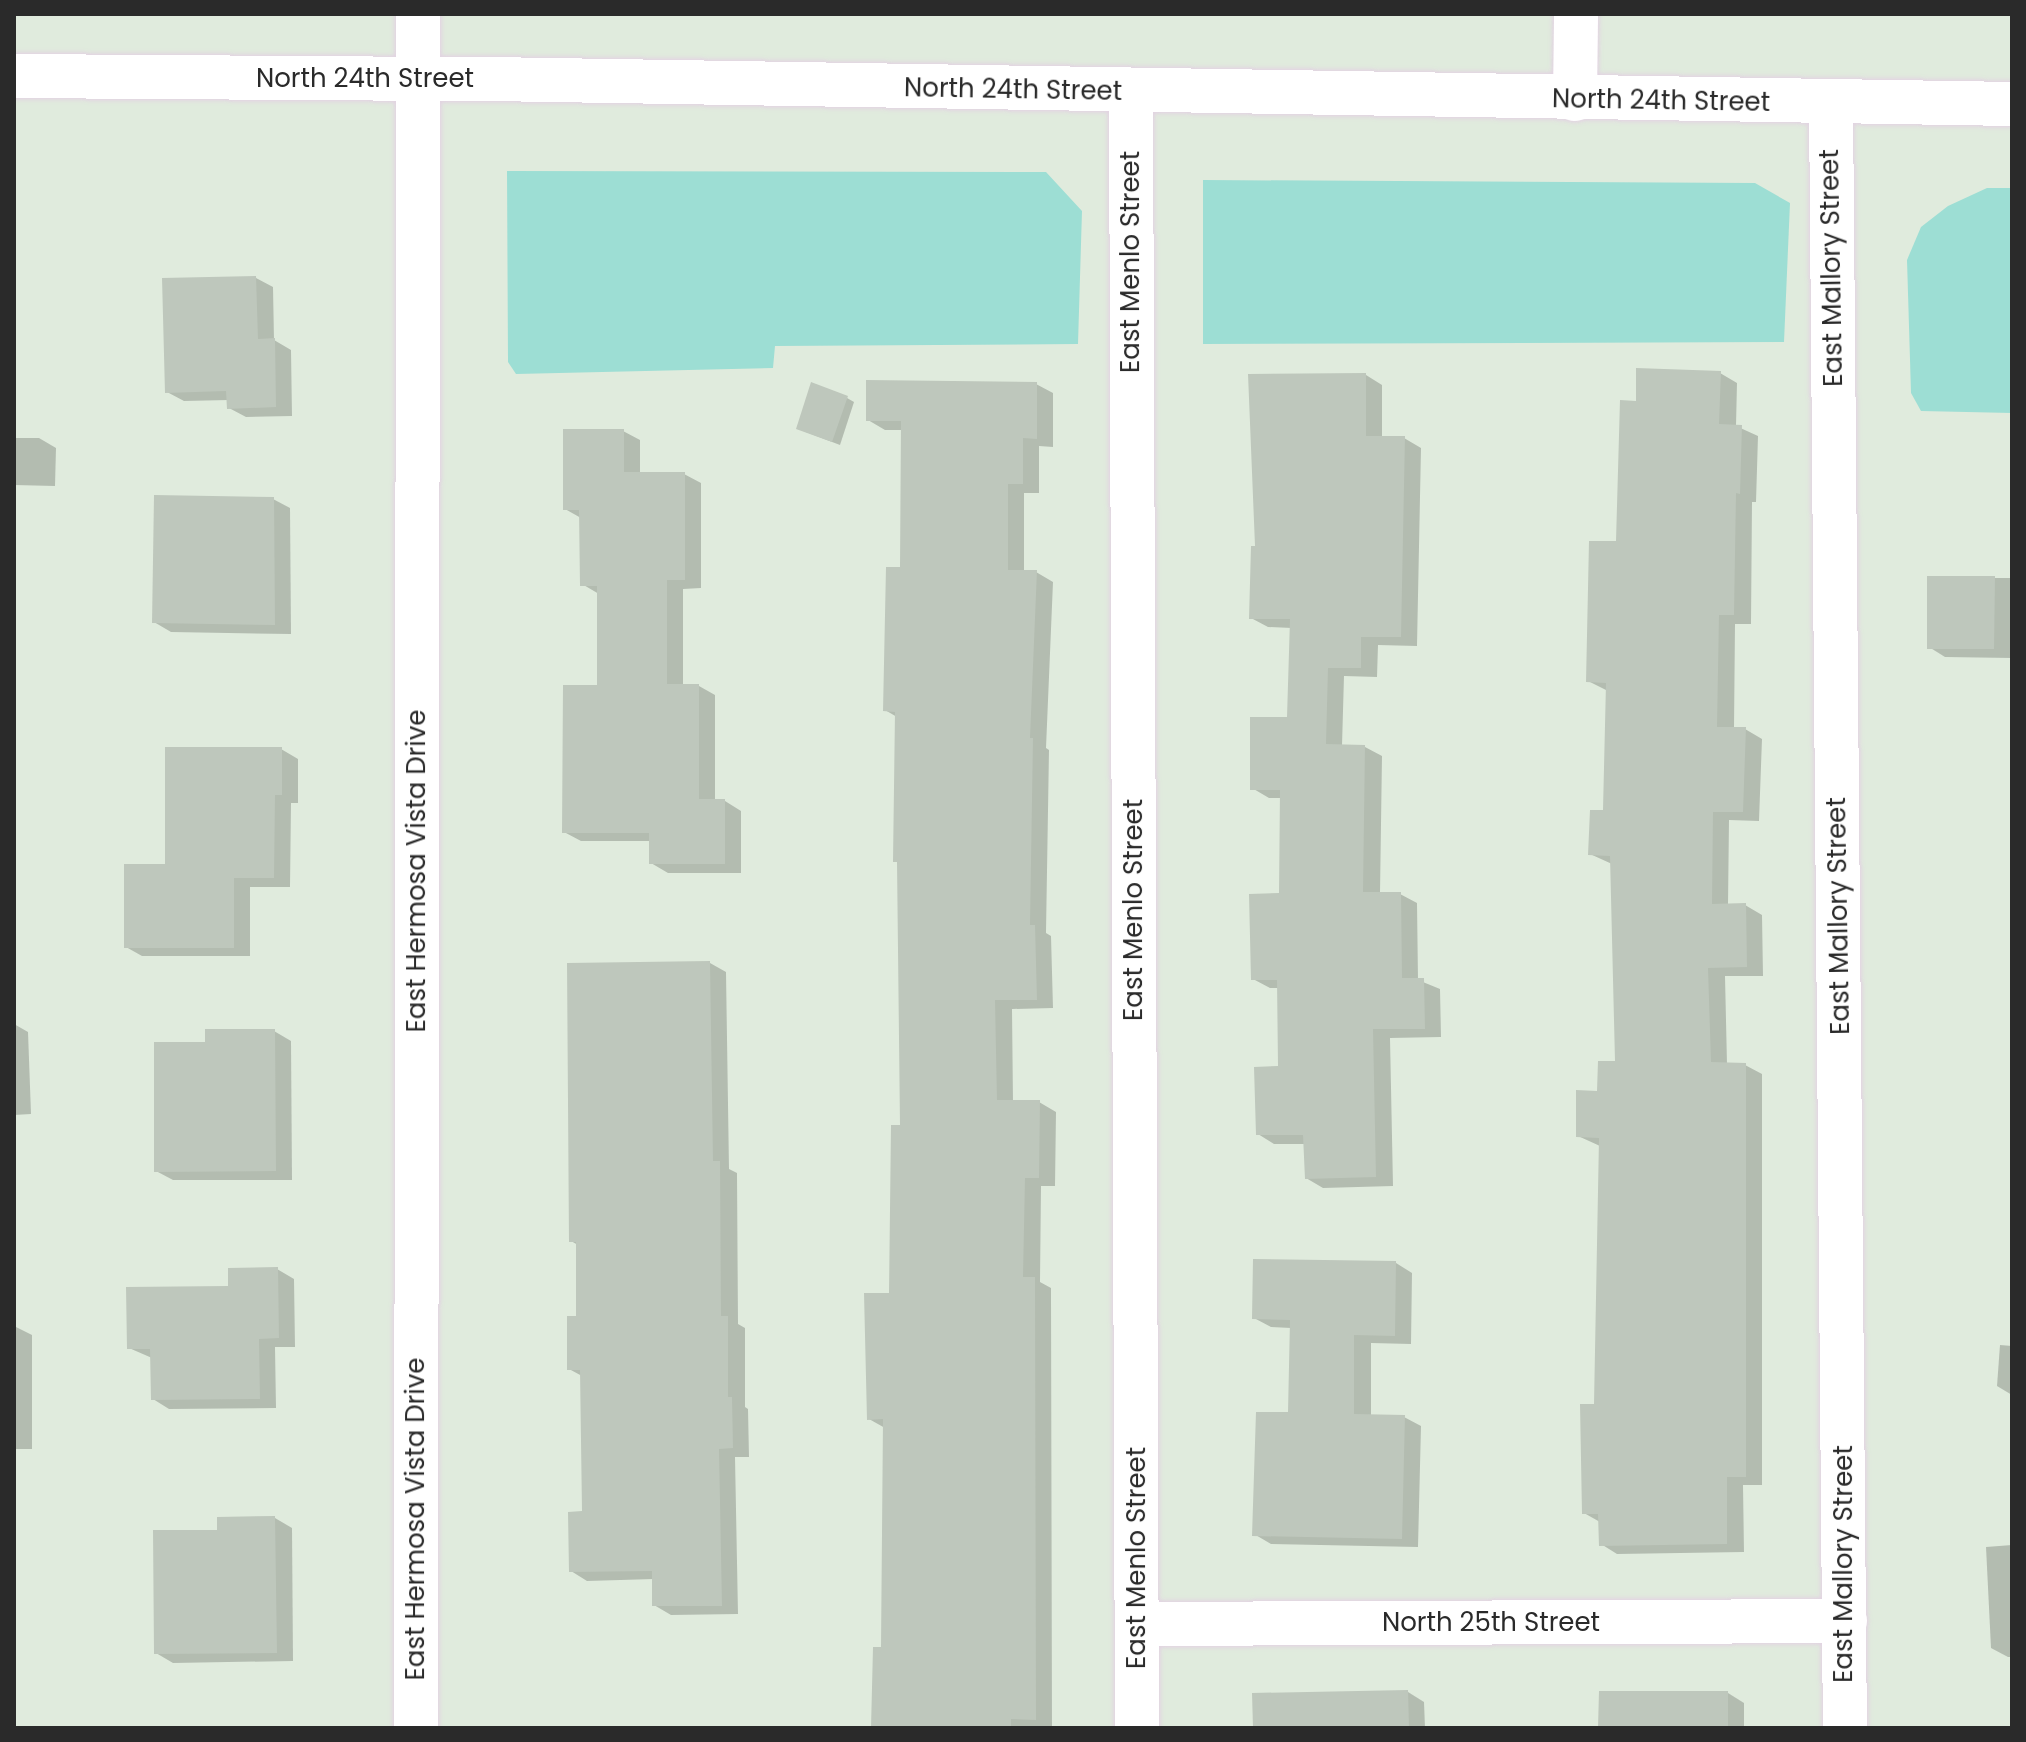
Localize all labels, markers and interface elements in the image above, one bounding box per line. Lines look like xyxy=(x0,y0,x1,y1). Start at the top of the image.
street label: North 24th Street xyxy=(256,63,474,95)
street label: North 24th Street xyxy=(904,72,1122,108)
street label: North 24th Street xyxy=(1552,83,1770,119)
street label: East Mallory Street xyxy=(1814,149,1850,387)
street label: East Menlo Street xyxy=(1115,151,1147,373)
street label: East Hermosa Vista Drive xyxy=(401,710,433,1032)
street label: East Mallory Street xyxy=(1821,797,1857,1035)
street label: East Menlo Street xyxy=(1118,799,1150,1021)
street label: East Hermosa Vista Drive xyxy=(400,1358,432,1680)
street label: East Mallory Street xyxy=(1828,1445,1860,1683)
street label: East Menlo Street xyxy=(1121,1447,1153,1669)
street label: North 25th Street xyxy=(1382,1607,1600,1639)

